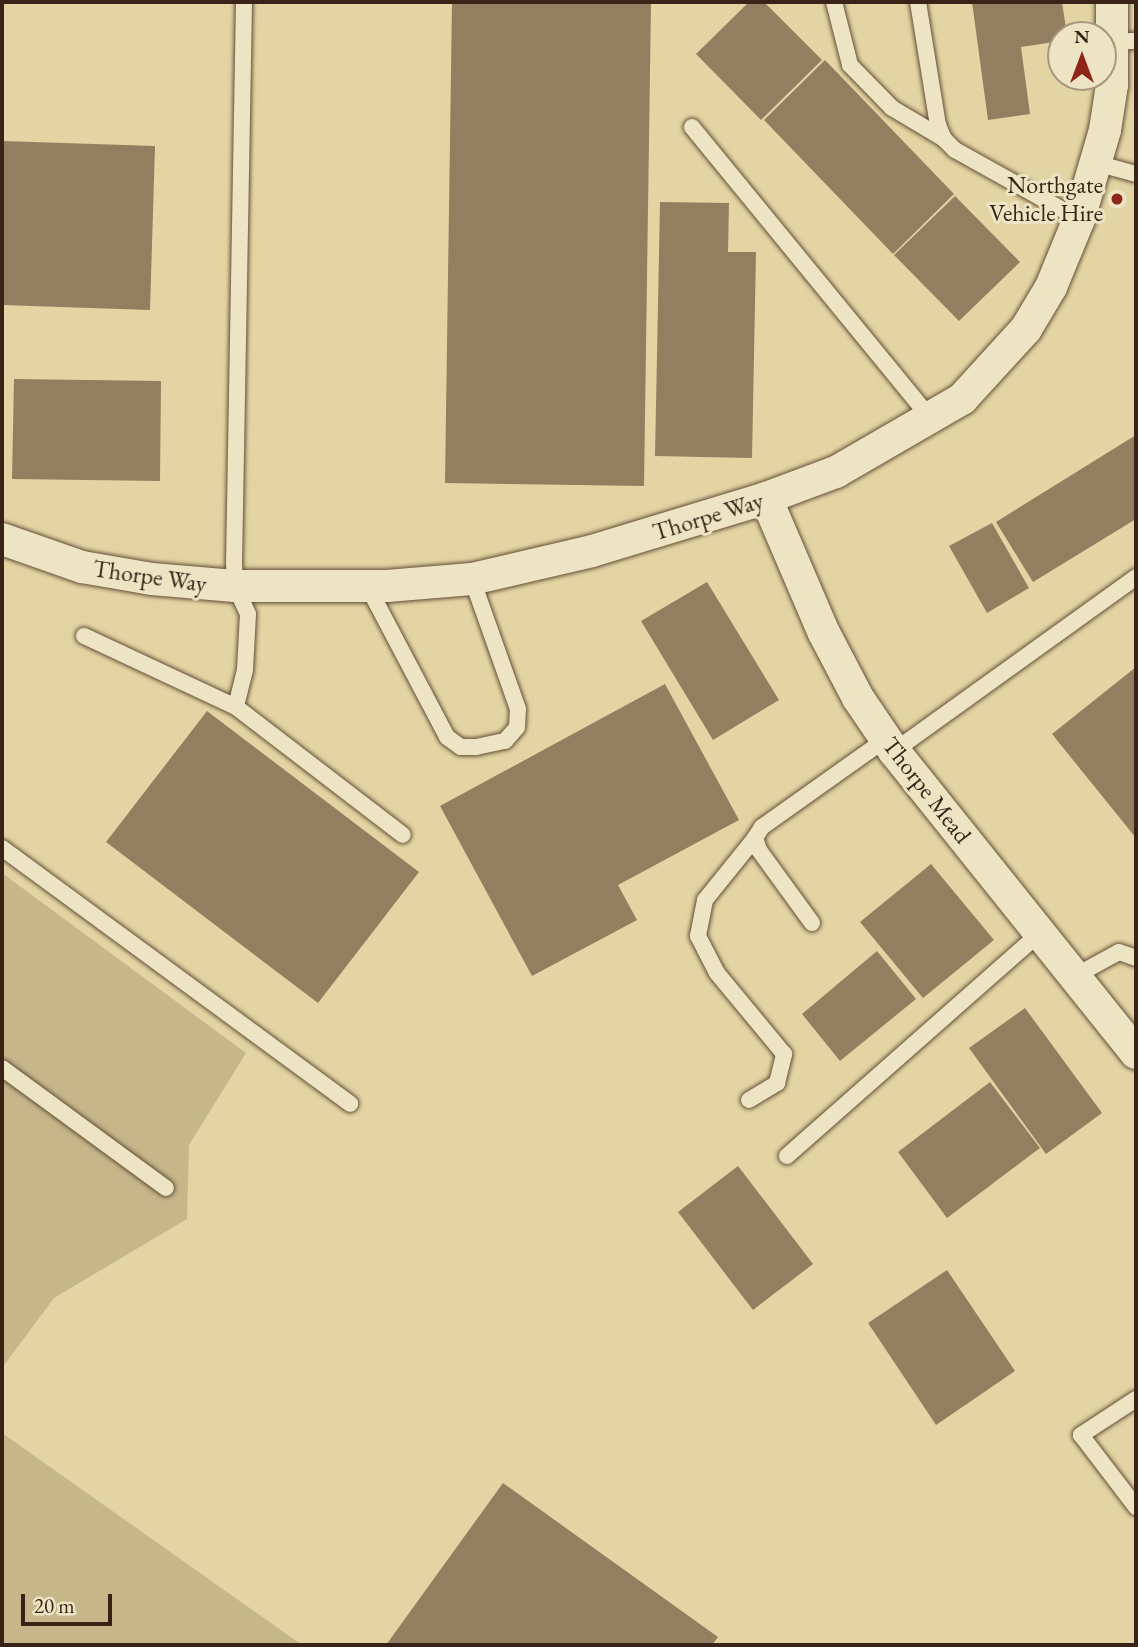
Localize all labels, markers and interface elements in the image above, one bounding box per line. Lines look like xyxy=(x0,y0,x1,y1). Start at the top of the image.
north arrow xyxy=(1047,21,1117,91)
text: N xyxy=(1074,24,1090,49)
place label: Northgate Vehicle Hire xyxy=(989,171,1103,227)
marker: Northgate Vehicle Hire xyxy=(1109,191,1125,207)
street label: Thorpe Way xyxy=(649,486,767,546)
street label: Thorpe Way xyxy=(91,554,209,598)
street label: Thorpe Mead xyxy=(877,731,977,849)
scale bar xyxy=(24,1580,116,1624)
text: 20 m xyxy=(34,1592,75,1619)

